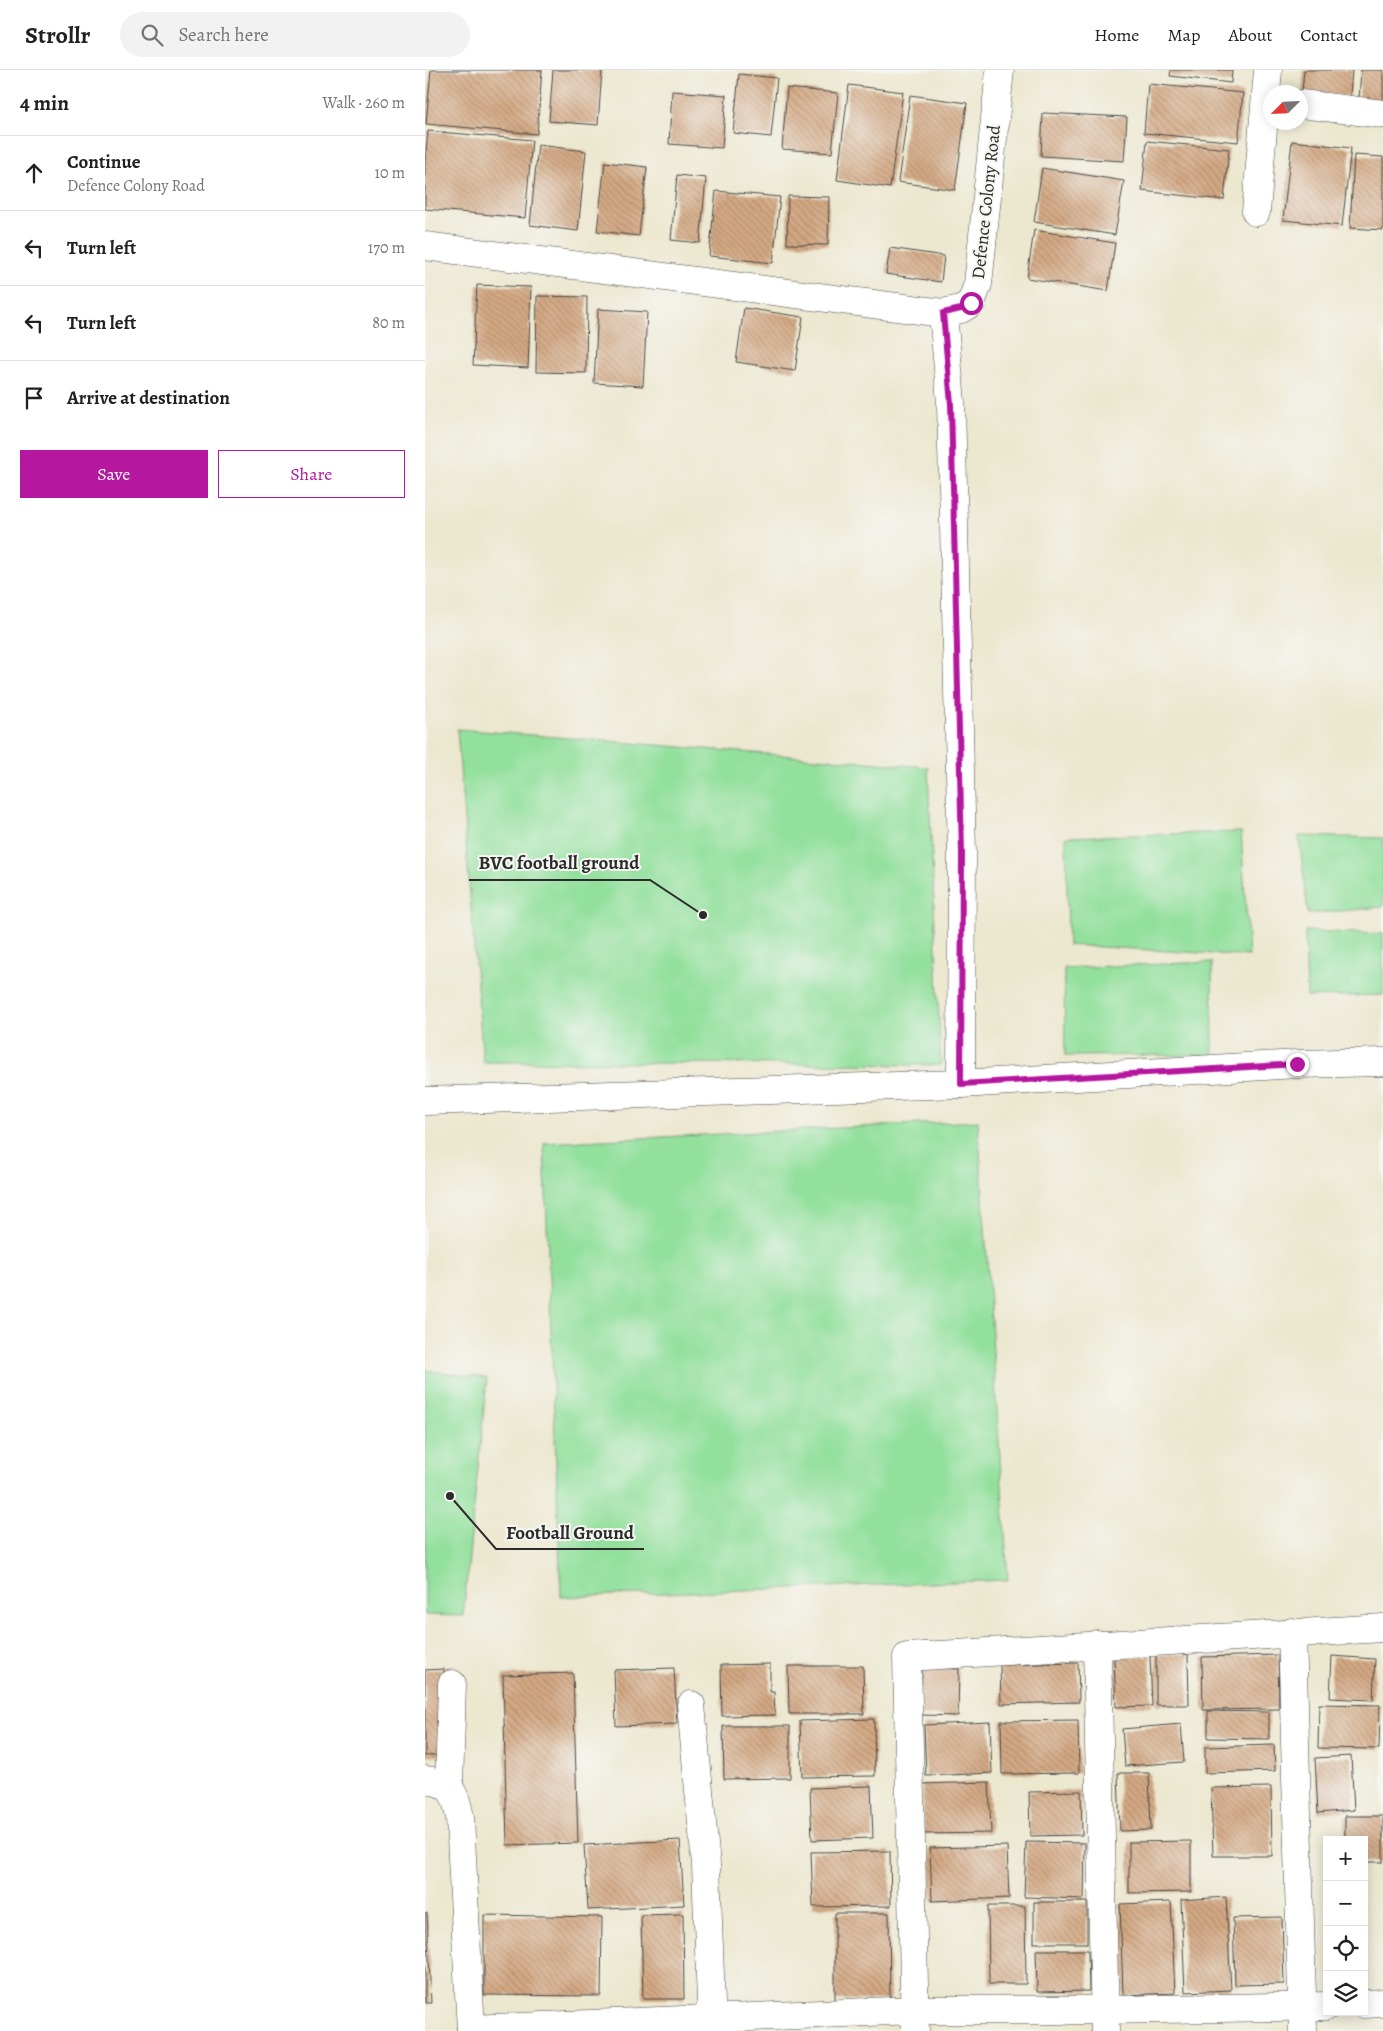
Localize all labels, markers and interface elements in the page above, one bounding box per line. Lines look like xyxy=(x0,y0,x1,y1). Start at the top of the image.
search box xyxy=(120,12,470,57)
text: Strollr xyxy=(25,19,90,51)
icon: search xyxy=(138,21,166,49)
text: Search here xyxy=(178,22,269,48)
text: Home xyxy=(1094,23,1139,47)
text: Map xyxy=(1167,23,1200,47)
text: About xyxy=(1228,23,1272,47)
text: Contact xyxy=(1300,23,1358,47)
north arrow xyxy=(1263,85,1308,130)
text: 4 min xyxy=(20,89,69,117)
text: Walk · 260 m xyxy=(323,92,405,114)
street label: Defence Colony Road xyxy=(966,123,1006,280)
text: Continue xyxy=(67,149,141,175)
icon: ahead xyxy=(20,159,48,187)
text: 10 m xyxy=(375,162,405,184)
text: Defence Colony Road xyxy=(67,175,205,197)
icon: left xyxy=(20,234,48,262)
text: Turn left xyxy=(67,235,136,261)
text: 170 m xyxy=(368,237,405,259)
route start xyxy=(960,292,983,315)
icon: left xyxy=(20,309,48,337)
text: Turn left xyxy=(67,310,136,336)
text: 80 m xyxy=(372,312,405,334)
icon: arrive xyxy=(20,384,48,412)
text: Arrive at destination xyxy=(67,385,230,411)
button: Save xyxy=(20,450,208,498)
button: Share xyxy=(218,450,405,498)
callout: BVC football ground xyxy=(469,846,650,880)
text: BVC football ground xyxy=(479,850,640,876)
route end xyxy=(1286,1053,1309,1076)
callout: Football Ground xyxy=(496,1515,644,1549)
text: Football Ground xyxy=(506,1520,635,1546)
map controls xyxy=(1323,1836,1368,2016)
button: + xyxy=(1323,1836,1368,1881)
button: − xyxy=(1323,1881,1368,1926)
button: locate xyxy=(1323,1926,1368,1971)
button: layers xyxy=(1323,1971,1368,2016)

